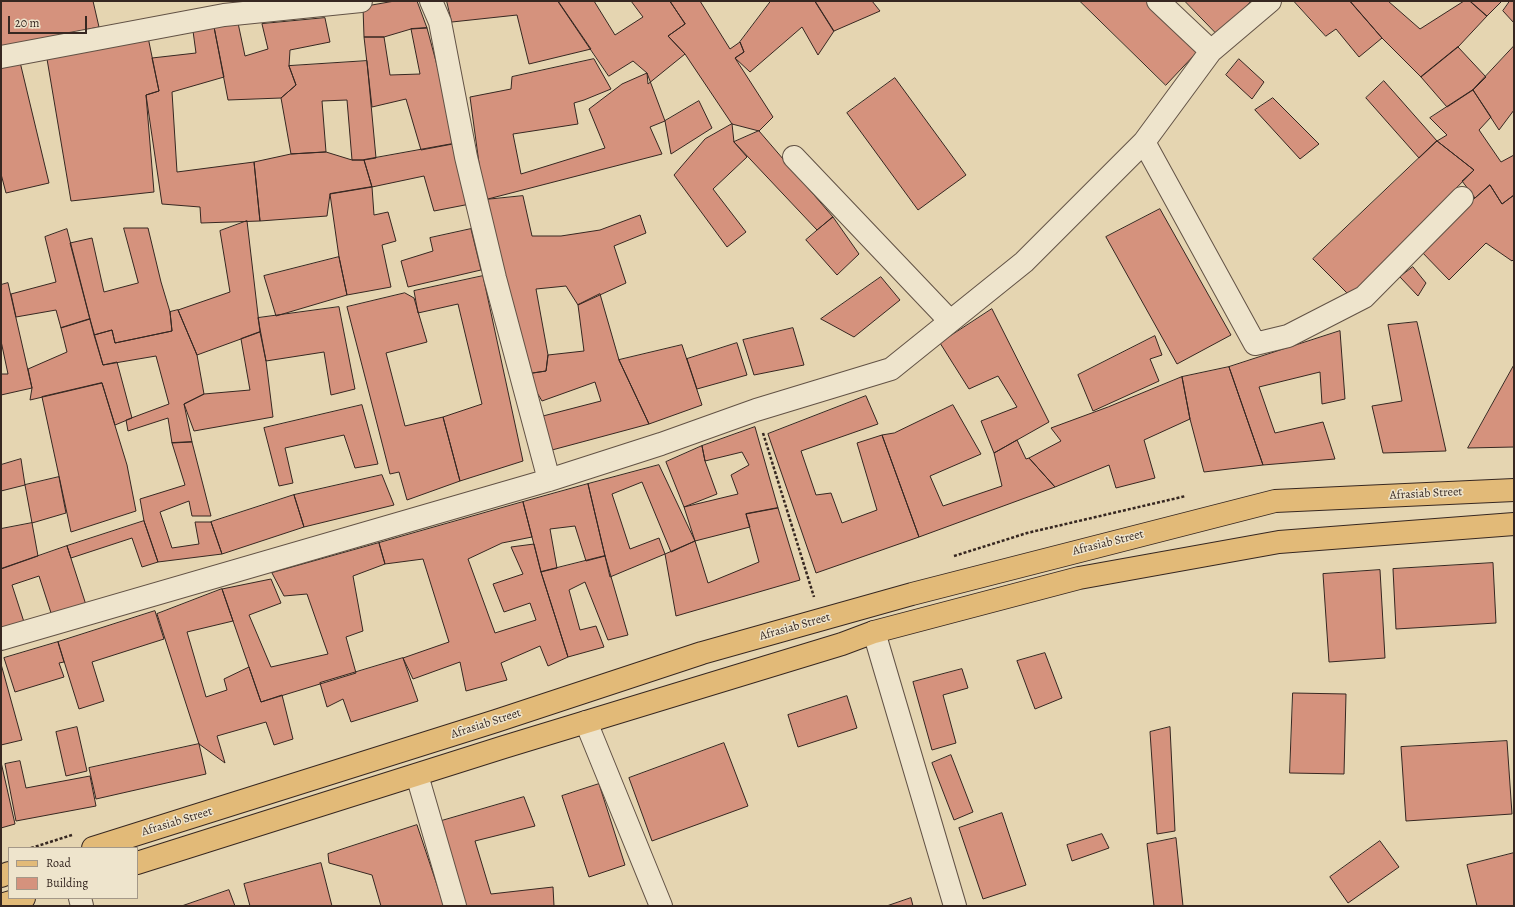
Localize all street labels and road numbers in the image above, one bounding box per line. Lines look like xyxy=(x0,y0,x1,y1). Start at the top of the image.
street label: Afrasiab Street xyxy=(1389,485,1463,503)
street label: Afrasiab Street xyxy=(1071,527,1145,559)
street label: Afrasiab Street xyxy=(758,610,832,644)
street label: Afrasiab Street xyxy=(449,706,523,742)
street label: Afrasiab Street xyxy=(140,804,214,840)

